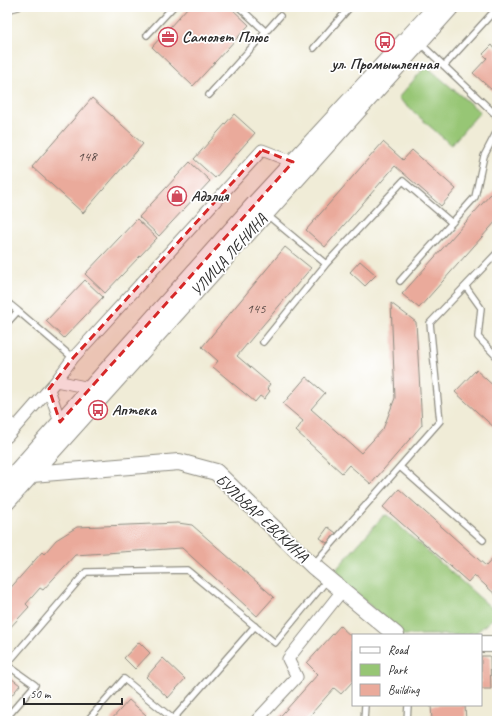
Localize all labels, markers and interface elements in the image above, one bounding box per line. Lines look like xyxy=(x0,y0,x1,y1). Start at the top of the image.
office icon: Самолет Плюс xyxy=(157,26,179,48)
place label: Самолет Плюс xyxy=(182,27,269,47)
bus stop icon: ул. Промышленная xyxy=(374,31,396,53)
place label: ул. Промышленная xyxy=(329,54,440,74)
house number: 148 xyxy=(78,148,98,165)
shop icon: Адэлия xyxy=(166,185,188,207)
place label: Адэлия xyxy=(191,186,230,206)
street label: УЛИЦА ЛЕНИНА xyxy=(187,209,272,300)
house number: 145 xyxy=(247,300,266,317)
bus stop icon: Аптека xyxy=(87,399,109,421)
place label: Аптека xyxy=(112,400,157,420)
street label: БУЛЬВАР ЕВСКИНА xyxy=(211,470,313,567)
legend xyxy=(352,634,482,706)
text: Road xyxy=(388,642,410,658)
text: Park xyxy=(388,662,409,678)
scale bar xyxy=(24,680,122,706)
text: Building xyxy=(388,682,420,698)
text: 50 m xyxy=(30,686,52,702)

